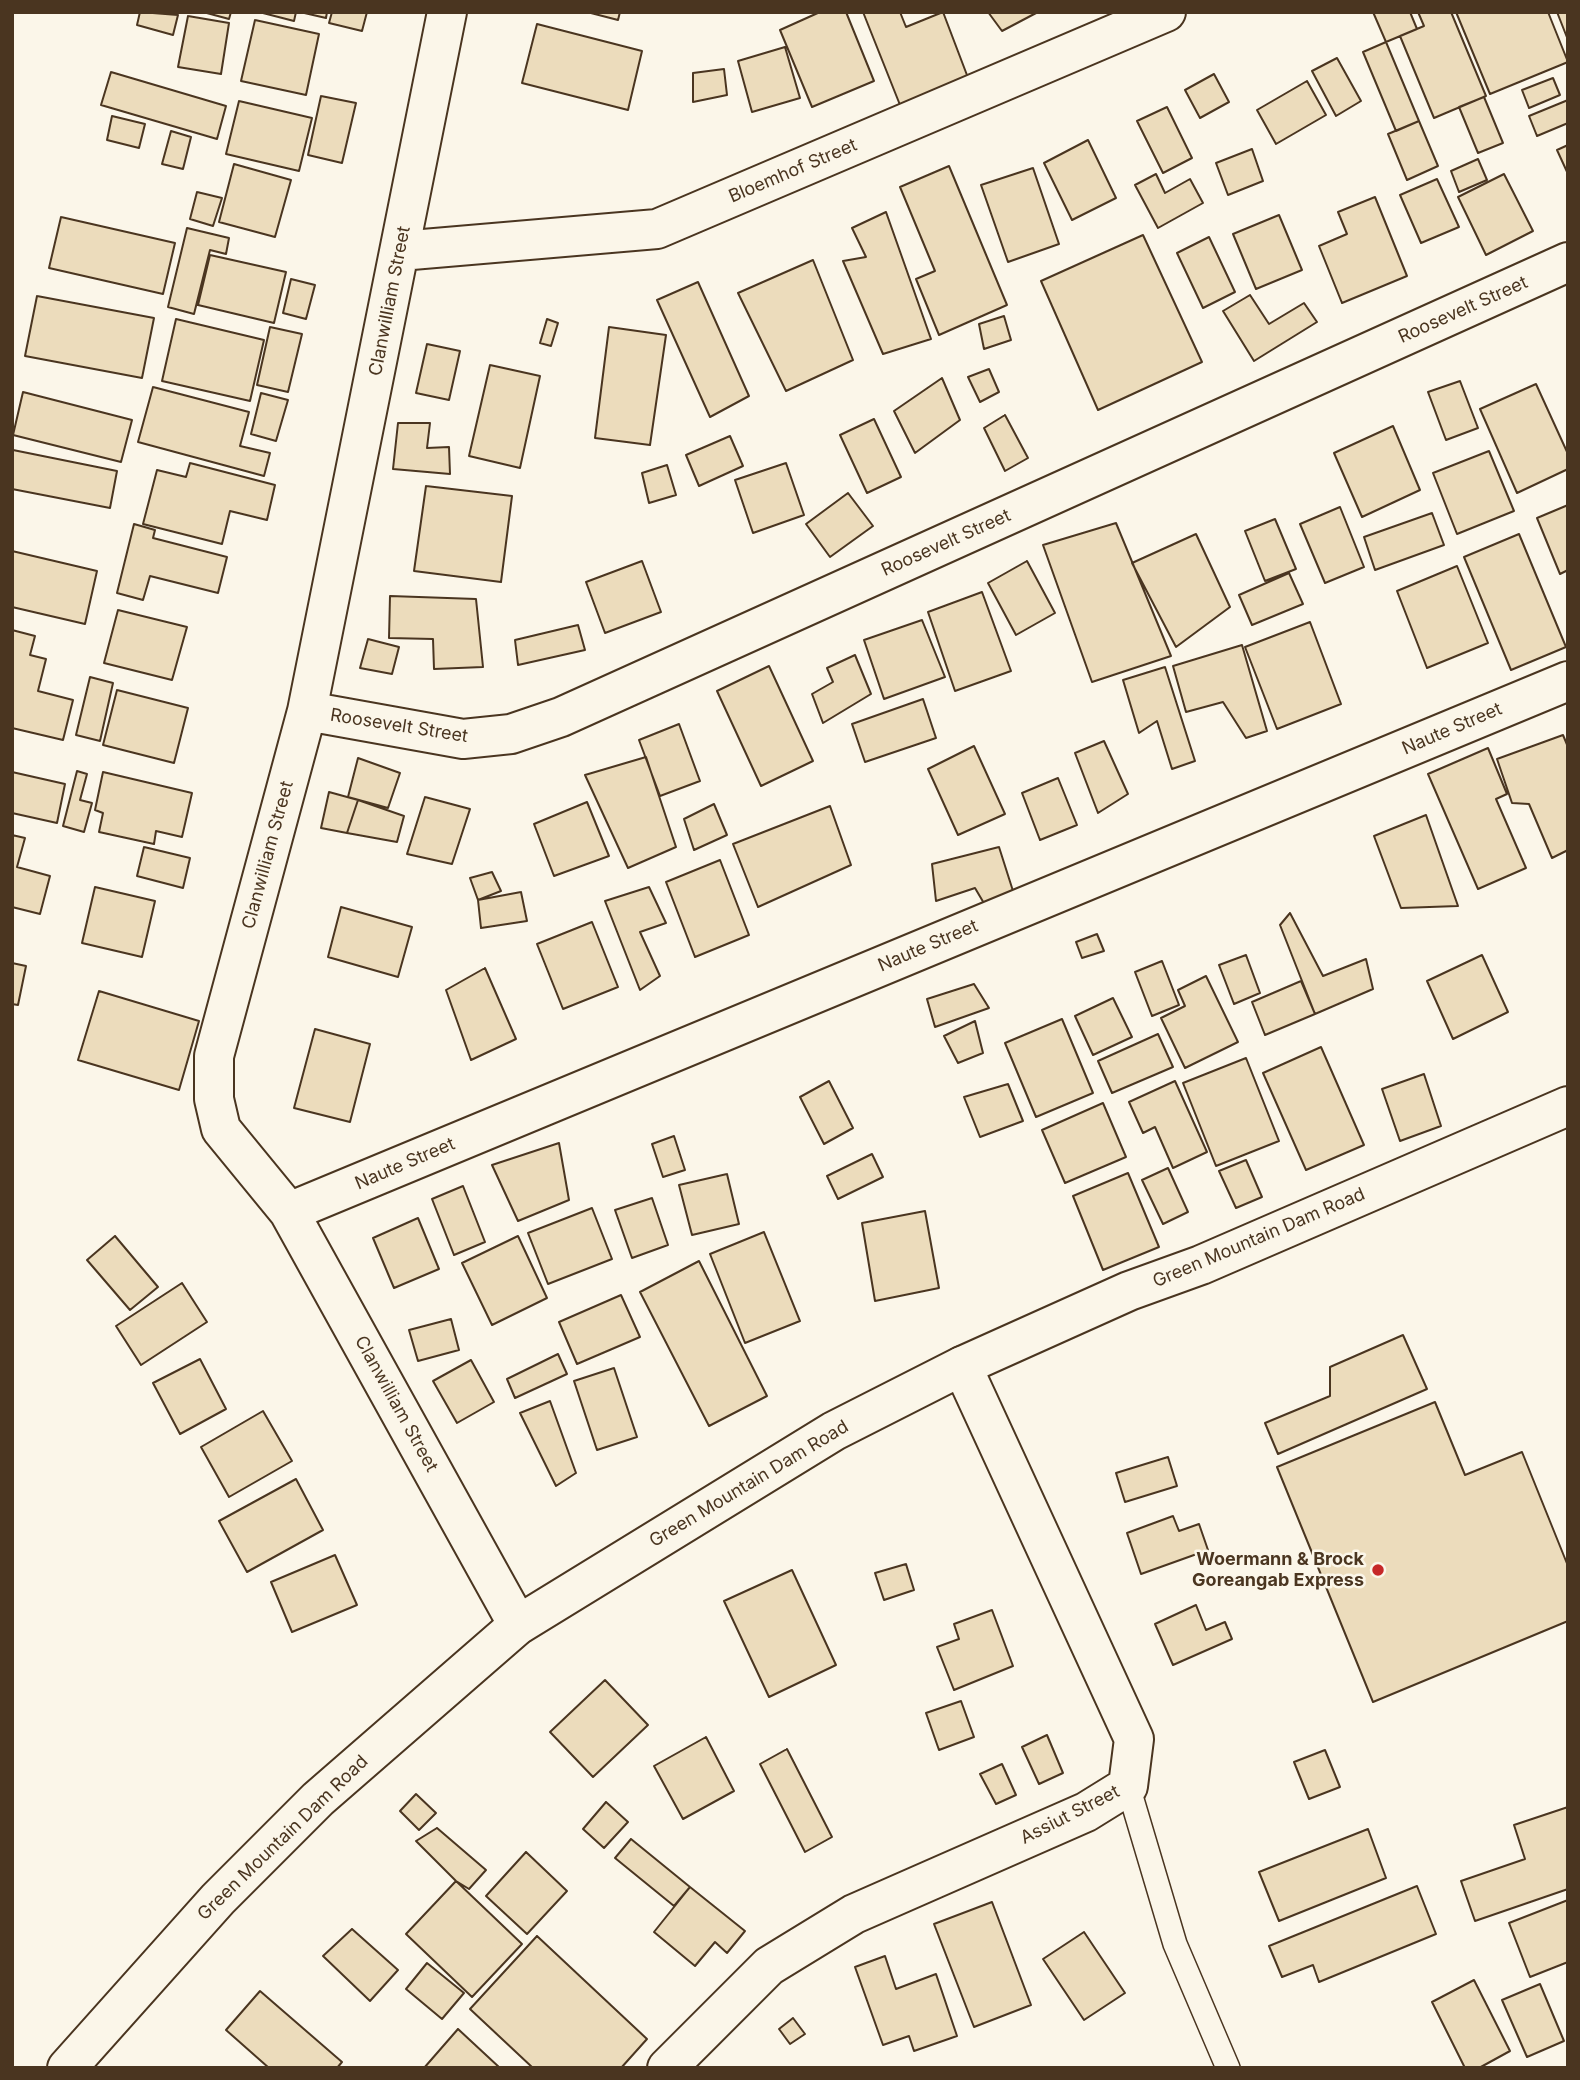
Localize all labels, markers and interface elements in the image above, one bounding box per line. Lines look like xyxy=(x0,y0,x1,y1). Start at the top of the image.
street label: Bloemhof Street xyxy=(726,134,860,208)
street label: Clanwilliam Street xyxy=(365,224,415,378)
street label: Roosevelt Street xyxy=(1395,272,1531,348)
street label: Roosevelt Street xyxy=(878,505,1014,581)
street label: Naute Street xyxy=(1399,698,1505,760)
street label: Roosevelt Street xyxy=(329,704,469,748)
street label: Clanwilliam Street xyxy=(238,779,298,931)
street label: Naute Street xyxy=(875,915,981,977)
street label: Naute Street xyxy=(352,1133,458,1195)
street label: Green Mountain Dam Road xyxy=(1150,1183,1368,1293)
street label: Clanwilliam Street xyxy=(350,1332,442,1476)
street label: Green Mountain Dam Road xyxy=(646,1416,852,1552)
place label: Woermann & Brock Goreangab Express xyxy=(1192,1549,1364,1592)
marker: Woermann & Brock Goreangab Express xyxy=(1370,1562,1386,1578)
street label: Green Mountain Dam Road xyxy=(193,1751,373,1925)
street label: Assiut Street xyxy=(1017,1781,1123,1849)

